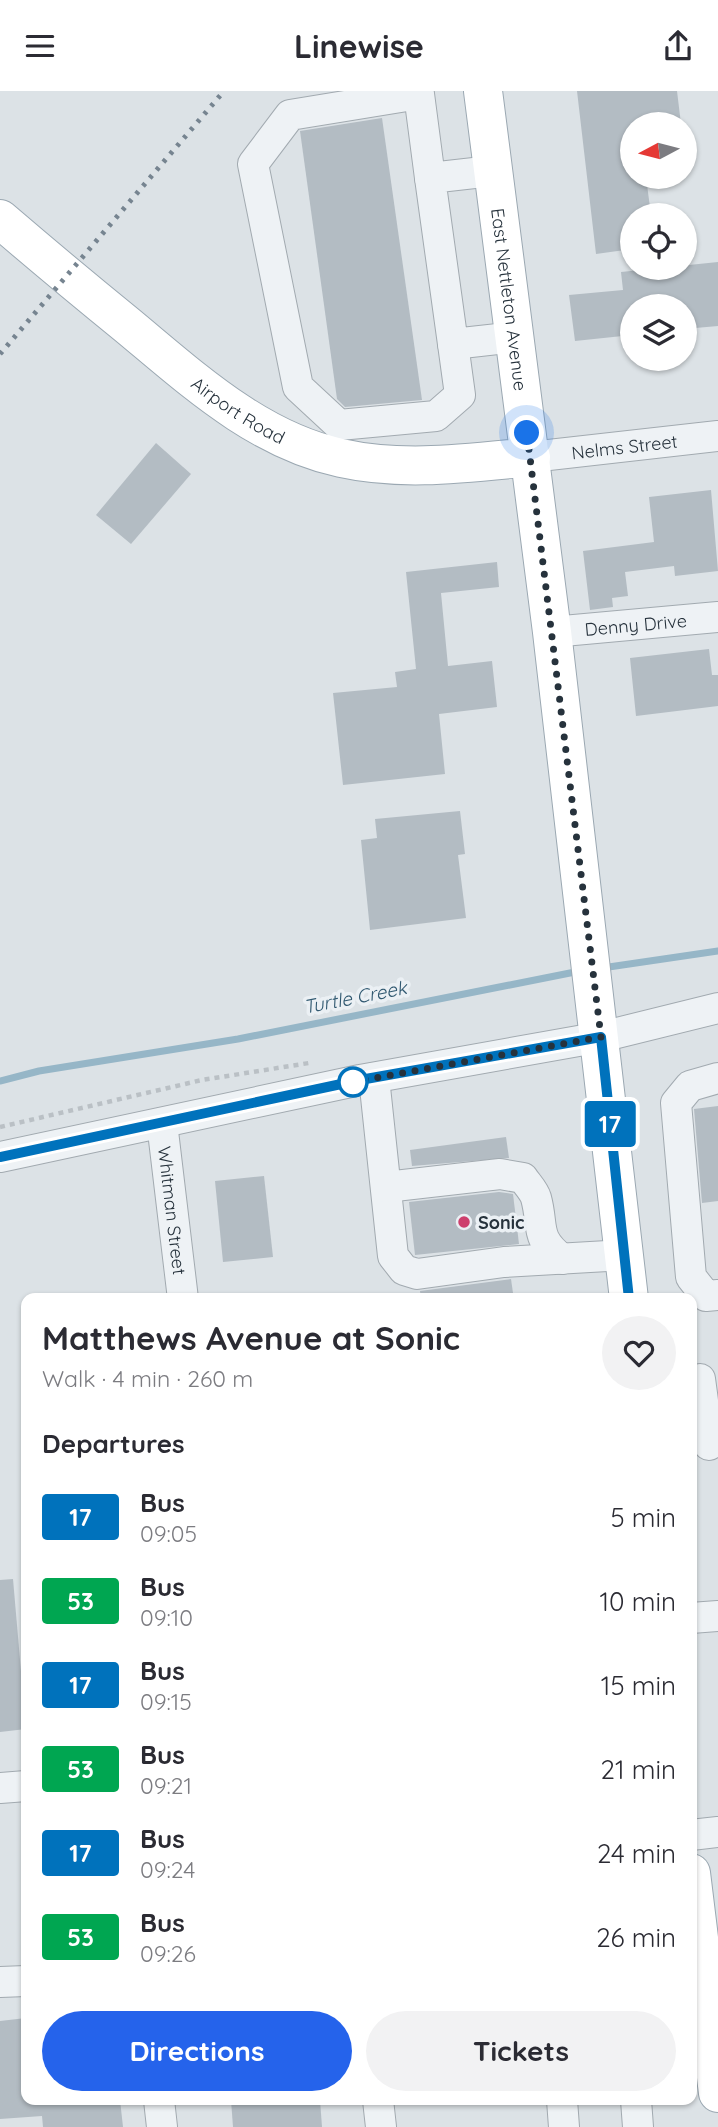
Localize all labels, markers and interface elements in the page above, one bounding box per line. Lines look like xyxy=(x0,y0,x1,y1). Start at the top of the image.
text: Linewise xyxy=(294,26,424,66)
icon: menu xyxy=(21,27,59,65)
icon: share xyxy=(659,27,697,65)
north arrow xyxy=(620,112,696,189)
map controls xyxy=(620,112,697,371)
button: locate xyxy=(620,203,697,280)
street label: East Nettleton Avenue xyxy=(487,207,533,392)
button: layers xyxy=(620,294,697,371)
street label: Airport Road xyxy=(187,371,289,449)
your location xyxy=(509,415,544,450)
street label: Nelms Street xyxy=(570,429,679,464)
street label: Denny Drive xyxy=(584,608,688,641)
water label: Turtle Creek xyxy=(301,975,411,1019)
unlabelled marker xyxy=(338,1067,368,1097)
line badge: 17 xyxy=(578,1101,642,1147)
text: 17 xyxy=(599,1109,621,1139)
street label: Whitman Street xyxy=(153,1145,192,1276)
place label: Sonic xyxy=(478,1211,524,1234)
marker: Sonic xyxy=(456,1214,472,1230)
button: heart xyxy=(602,1316,676,1390)
text: Matthews Avenue at Sonic xyxy=(42,1317,460,1358)
text: Walk · 4 min · 260 m xyxy=(42,1364,253,1393)
text: Departures xyxy=(42,1427,185,1460)
text: Bus xyxy=(140,1486,185,1519)
text: 5 min xyxy=(610,1501,676,1534)
text: 17 xyxy=(69,1502,92,1532)
text: 09:05 xyxy=(140,1519,197,1548)
text: Bus xyxy=(140,1570,185,1603)
text: 10 min xyxy=(600,1585,676,1618)
text: 53 xyxy=(67,1586,94,1616)
text: 09:10 xyxy=(140,1603,193,1632)
text: Bus xyxy=(140,1654,185,1687)
text: 15 min xyxy=(601,1669,676,1702)
text: 17 xyxy=(69,1670,92,1700)
text: 09:15 xyxy=(140,1687,192,1716)
text: Bus xyxy=(140,1738,185,1771)
text: 21 min xyxy=(601,1753,676,1786)
text: 53 xyxy=(67,1754,94,1784)
text: 09:21 xyxy=(140,1771,192,1800)
text: Bus xyxy=(140,1822,185,1855)
text: 24 min xyxy=(597,1837,676,1870)
text: 17 xyxy=(69,1838,92,1868)
text: 09:24 xyxy=(140,1855,195,1884)
text: Bus xyxy=(140,1906,185,1939)
text: 26 min xyxy=(596,1921,676,1954)
text: 53 xyxy=(67,1922,94,1952)
text: 09:26 xyxy=(140,1939,196,1968)
button: Directions xyxy=(42,2011,352,2091)
button: Tickets xyxy=(366,2011,676,2091)

